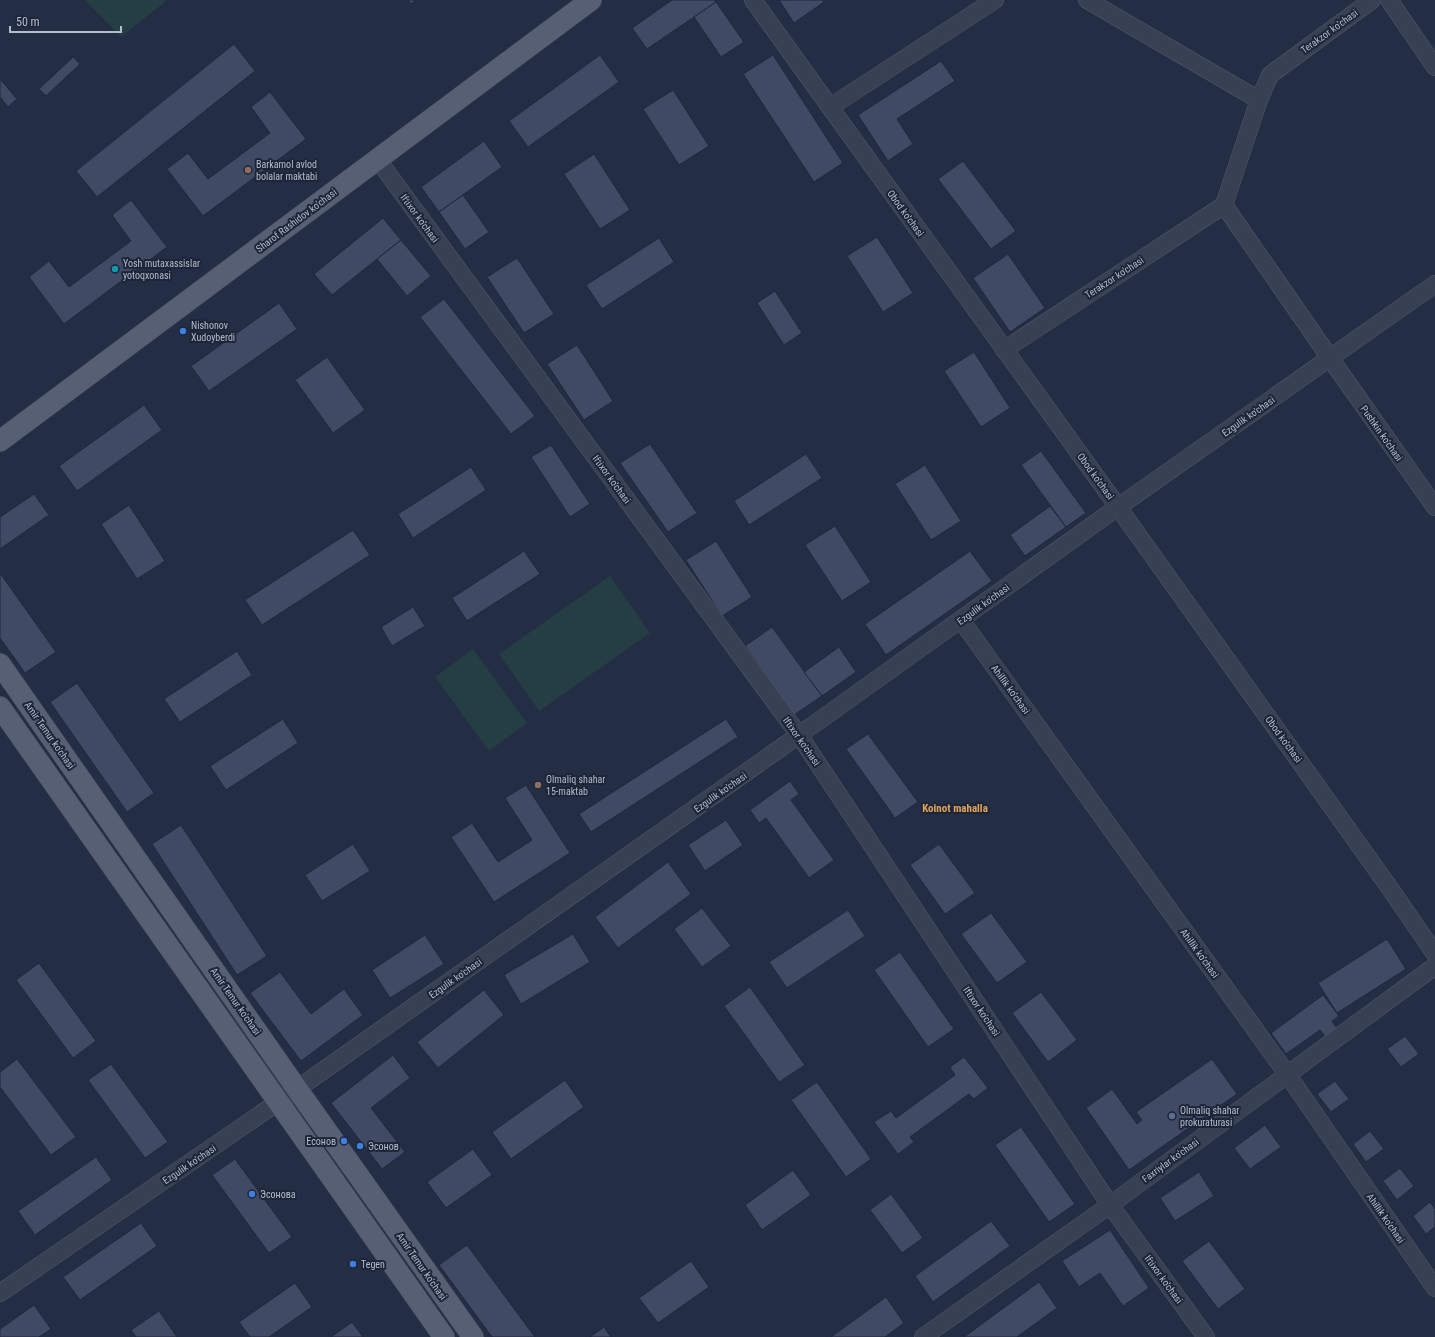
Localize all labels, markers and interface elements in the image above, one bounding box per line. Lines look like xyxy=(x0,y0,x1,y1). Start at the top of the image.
street label: Terakzor ko'chasi xyxy=(1299,7,1360,56)
scale bar xyxy=(10,8,121,34)
text: 50 m xyxy=(16,15,40,29)
place label: Barkamol avlod bolalar maktabi xyxy=(256,159,317,182)
marker: Barkamol avlod bolalar maktabi xyxy=(243,165,253,175)
street label: Sharof Rashidov ko'chasi xyxy=(254,187,339,254)
street label: Obod ko'chasi xyxy=(885,188,926,239)
street label: Iftixor ko'chasi xyxy=(398,192,441,245)
street label: Terakzor ko'chasi xyxy=(1083,254,1146,300)
place label: Yosh mutaxassislar yotoqxonasi xyxy=(123,258,200,281)
marker: Yosh mutaxassislar yotoqxonasi xyxy=(110,264,120,274)
place label: Nishonov Xudoyberdi xyxy=(191,320,235,343)
marker: Nishonov Xudoyberdi xyxy=(178,326,188,336)
street label: Ezgulik ko'chasi xyxy=(1220,394,1277,439)
street label: Pushkin ko'chasi xyxy=(1358,403,1405,463)
street label: Obod ko'chasi xyxy=(1075,451,1116,502)
street label: Iftixor ko'chasi xyxy=(590,453,633,506)
street label: Ezgulik ko'chasi xyxy=(955,582,1012,627)
street label: Ahillik ko'chasi xyxy=(989,663,1032,716)
street label: Amir Temur ko'chasi xyxy=(22,700,77,771)
street label: Obod ko'chasi xyxy=(1263,714,1304,765)
street label: Iftixor ko'chasi xyxy=(781,715,822,768)
street label: Ezgulik ko'chasi xyxy=(692,770,749,815)
place label: Olmaliq shahar 15-maktab xyxy=(546,774,605,797)
marker: Olmaliq shahar 15-maktab xyxy=(533,780,543,790)
district label: Koinot mahalla xyxy=(922,802,988,815)
street label: Ahillik ko'chasi xyxy=(1178,927,1221,980)
street label: Ezgulik ko'chasi xyxy=(427,956,484,1001)
street label: Amir Temur ko'chasi xyxy=(208,966,263,1037)
street label: Iftixor ko'chasi xyxy=(961,985,1002,1038)
place label: Olmaliq shahar prokuraturasi xyxy=(1180,1105,1239,1128)
marker: Olmaliq shahar prokuraturasi xyxy=(1167,1111,1177,1121)
place label: Есонов xyxy=(306,1136,336,1147)
marker: Есонов xyxy=(339,1136,349,1146)
street label: Faxriylar ko'chasi xyxy=(1140,1136,1201,1185)
marker: Эсонов xyxy=(355,1141,365,1151)
place label: Эсонов xyxy=(368,1141,399,1152)
street label: Ezgulik ko'chasi xyxy=(161,1143,218,1186)
marker: Эсонова xyxy=(247,1189,257,1199)
place label: Эсонова xyxy=(260,1189,296,1200)
street label: Ahillik ko'chasi xyxy=(1364,1191,1407,1245)
street label: Amir Temur ko'chasi xyxy=(394,1231,449,1302)
street label: Iftixor ko'chasi xyxy=(1142,1253,1185,1306)
marker: Tegen xyxy=(348,1259,358,1269)
place label: Tegen xyxy=(361,1259,385,1270)

